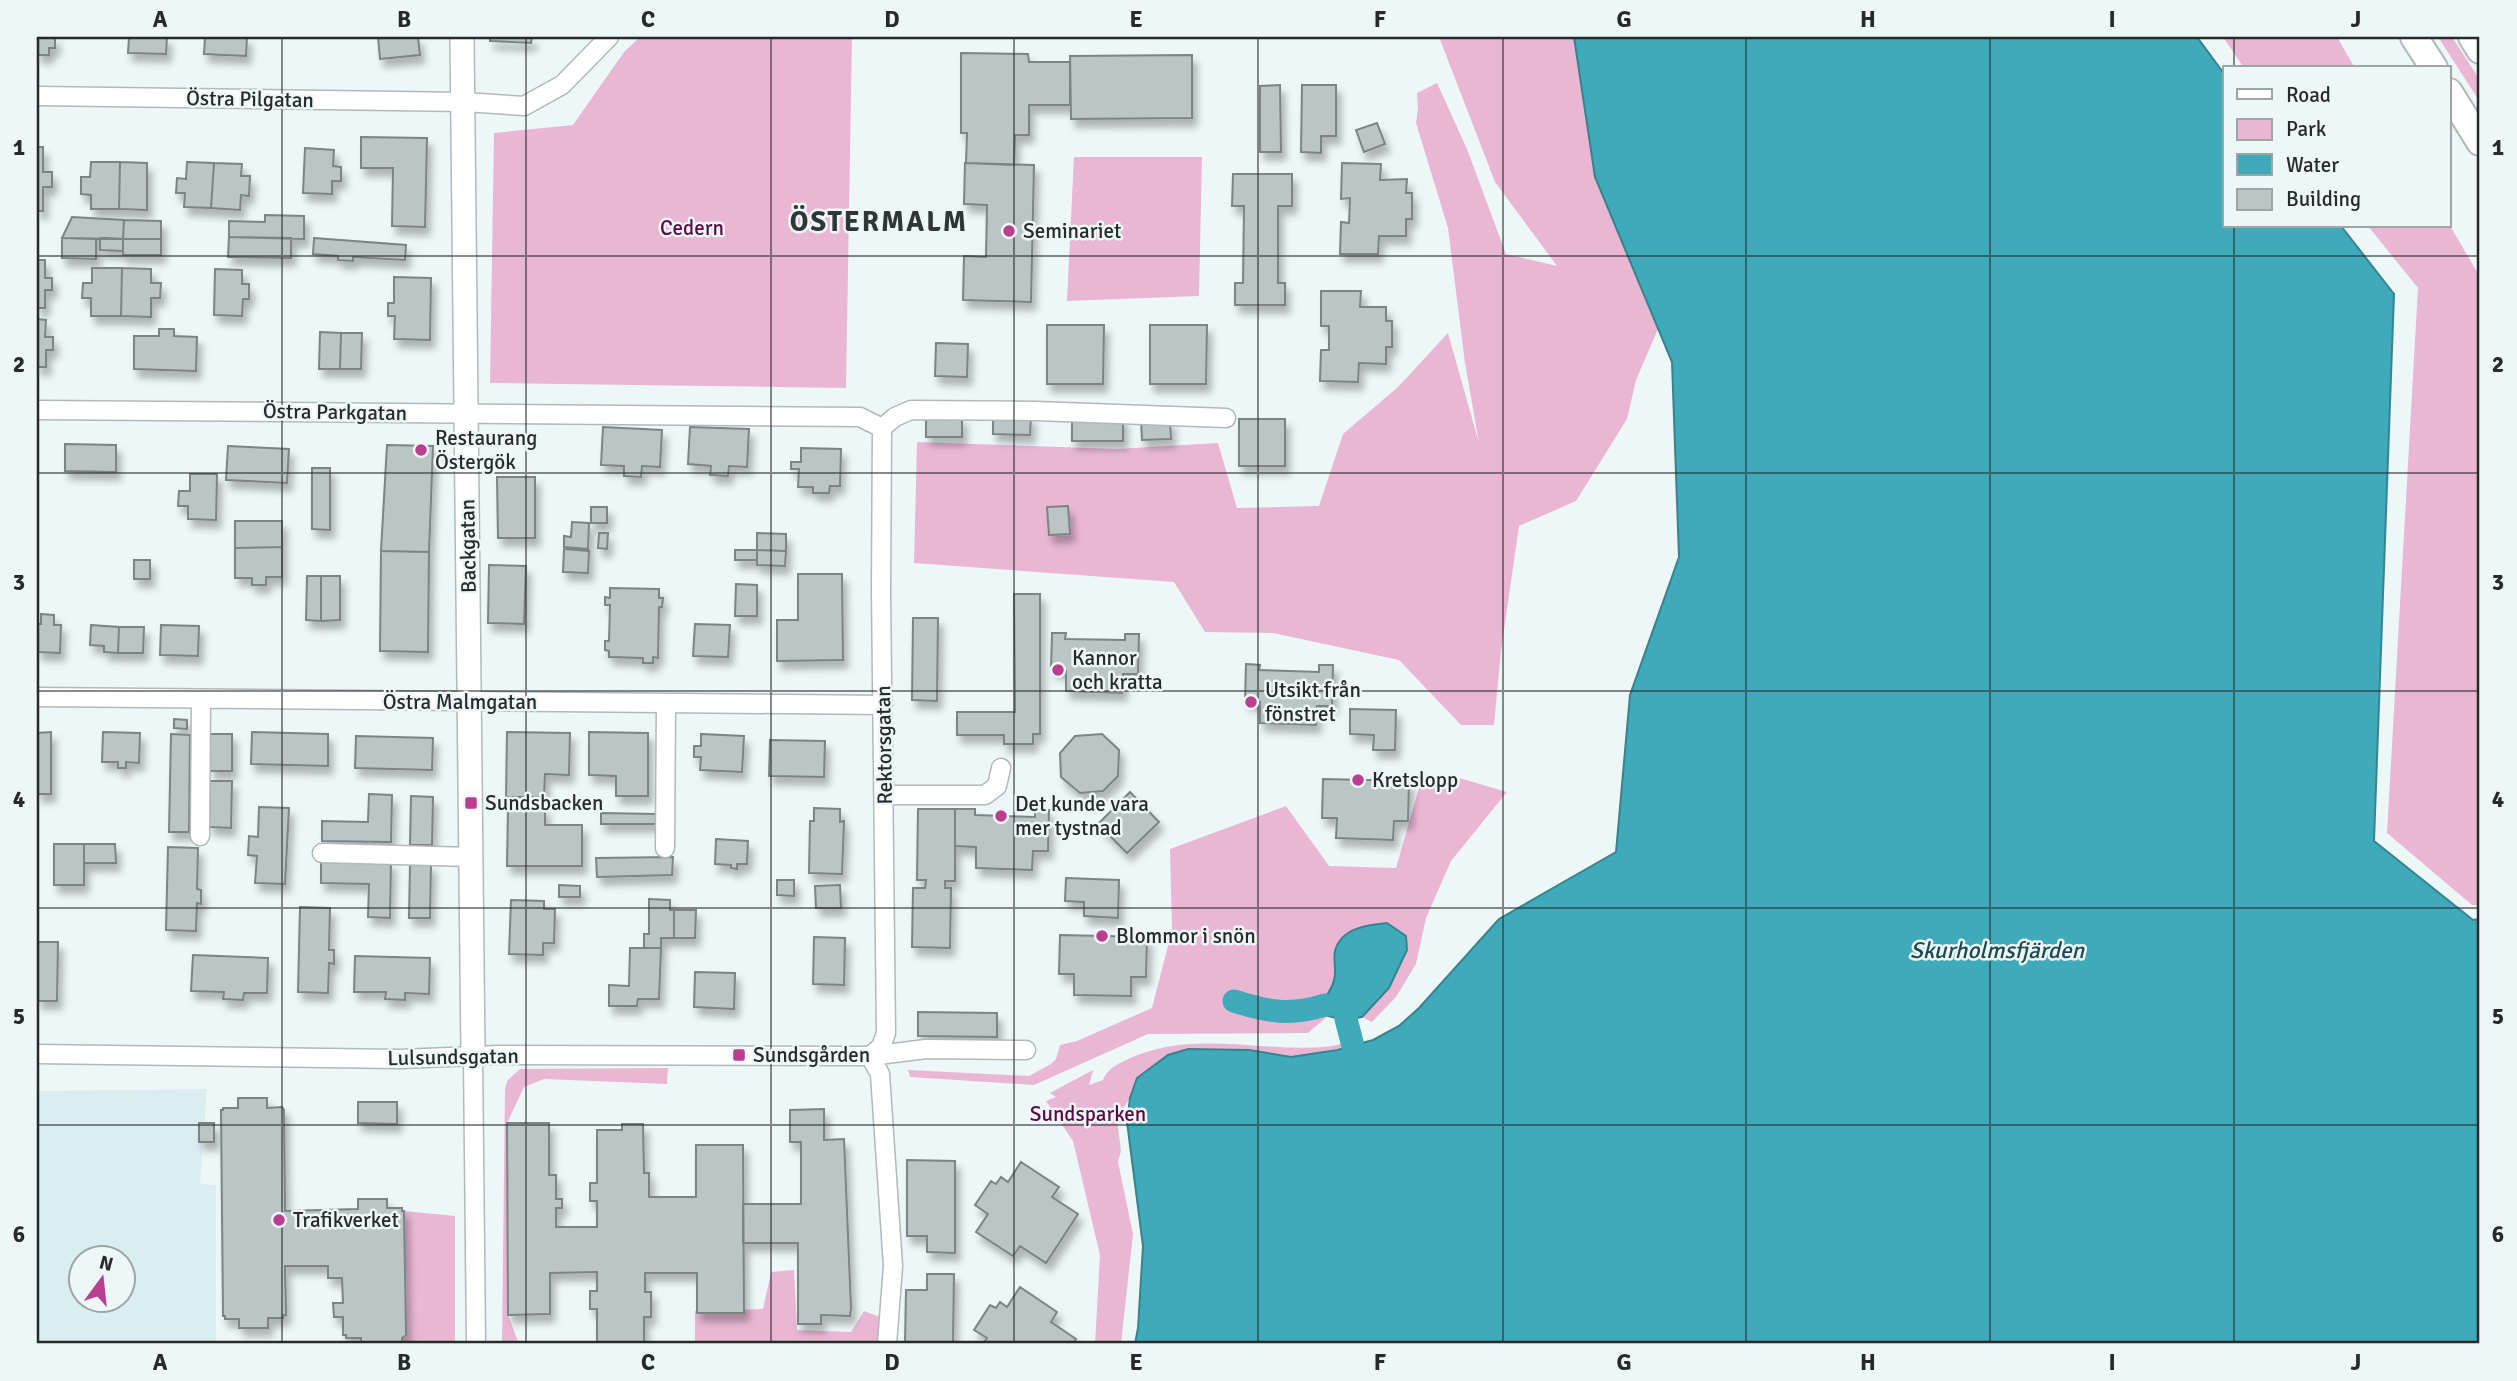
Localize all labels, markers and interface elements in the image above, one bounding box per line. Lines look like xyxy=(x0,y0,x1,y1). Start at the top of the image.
text: A xyxy=(153,5,168,34)
text: B xyxy=(397,5,411,34)
text: C xyxy=(641,5,655,34)
text: D xyxy=(884,5,900,34)
text: E xyxy=(1129,5,1143,34)
text: F xyxy=(1374,5,1386,34)
text: G xyxy=(1616,5,1632,34)
text: H xyxy=(1860,5,1876,34)
text: I xyxy=(2108,5,2116,34)
text: J xyxy=(2351,5,2361,34)
legend xyxy=(2223,66,2450,228)
text: Road xyxy=(2286,82,2331,108)
street label: Östra Pilgatan xyxy=(186,85,314,113)
text: Park xyxy=(2286,116,2327,142)
text: 1 xyxy=(13,133,25,162)
text: 1 xyxy=(2492,133,2504,162)
text: Water xyxy=(2286,152,2339,178)
text: Building xyxy=(2286,186,2361,212)
district label: ÖSTERMALM xyxy=(790,205,968,239)
park label: Cedern xyxy=(660,215,724,241)
place label: Seminariet xyxy=(1023,218,1121,244)
marker: Seminariet xyxy=(1001,223,1017,239)
text: 2 xyxy=(13,350,25,379)
text: 2 xyxy=(2492,350,2504,379)
street label: Östra Parkgatan xyxy=(263,398,407,426)
place label: Restaurang Östergök xyxy=(435,425,537,475)
marker: Restaurang Östergök xyxy=(413,442,429,458)
street label: Backgatan xyxy=(454,499,482,593)
text: 3 xyxy=(13,568,25,597)
text: 3 xyxy=(2492,568,2504,597)
place label: Kannor och kratta xyxy=(1072,645,1163,695)
marker: Kannor och kratta xyxy=(1050,662,1066,678)
place label: Utsikt från fönstret xyxy=(1265,677,1361,727)
street label: Rektorsgatan xyxy=(870,685,898,805)
street label: Östra Malmgatan xyxy=(383,689,537,715)
marker: Utsikt från fönstret xyxy=(1243,694,1259,710)
place label: Kretslopp xyxy=(1372,767,1458,793)
marker: Kretslopp xyxy=(1350,772,1366,788)
text: 4 xyxy=(13,785,25,814)
text: 4 xyxy=(2492,785,2504,814)
place label: Sundsbacken xyxy=(485,790,604,816)
place label: Det kunde vara mer tystnad xyxy=(1015,791,1149,841)
marker: Sundsbacken xyxy=(463,795,479,811)
marker: Det kunde vara mer tystnad xyxy=(993,808,1009,824)
place label: Blommor i snön xyxy=(1116,923,1256,949)
marker: Blommor i snön xyxy=(1094,928,1110,944)
water label: Skurholmsfjärden xyxy=(1910,936,2086,965)
text: 5 xyxy=(13,1002,25,1031)
text: 5 xyxy=(2492,1002,2504,1031)
place label: Sundsgården xyxy=(753,1042,870,1068)
street label: Lulsundsgatan xyxy=(387,1043,519,1071)
marker: Sundsgården xyxy=(731,1047,747,1063)
park label: Sundsparken xyxy=(1030,1101,1146,1127)
place label: Trafikverket xyxy=(293,1207,399,1233)
marker: Trafikverket xyxy=(271,1212,287,1228)
text: 6 xyxy=(13,1220,25,1249)
text: 6 xyxy=(2492,1220,2504,1249)
north arrow xyxy=(66,1244,136,1314)
text: N xyxy=(97,1250,116,1277)
text: A xyxy=(153,1348,168,1377)
text: B xyxy=(397,1348,411,1377)
text: C xyxy=(641,1348,655,1377)
text: D xyxy=(884,1348,900,1377)
text: E xyxy=(1129,1348,1143,1377)
text: F xyxy=(1374,1348,1386,1377)
text: G xyxy=(1616,1348,1632,1377)
text: H xyxy=(1860,1348,1876,1377)
text: I xyxy=(2108,1348,2116,1377)
text: J xyxy=(2351,1348,2361,1377)

